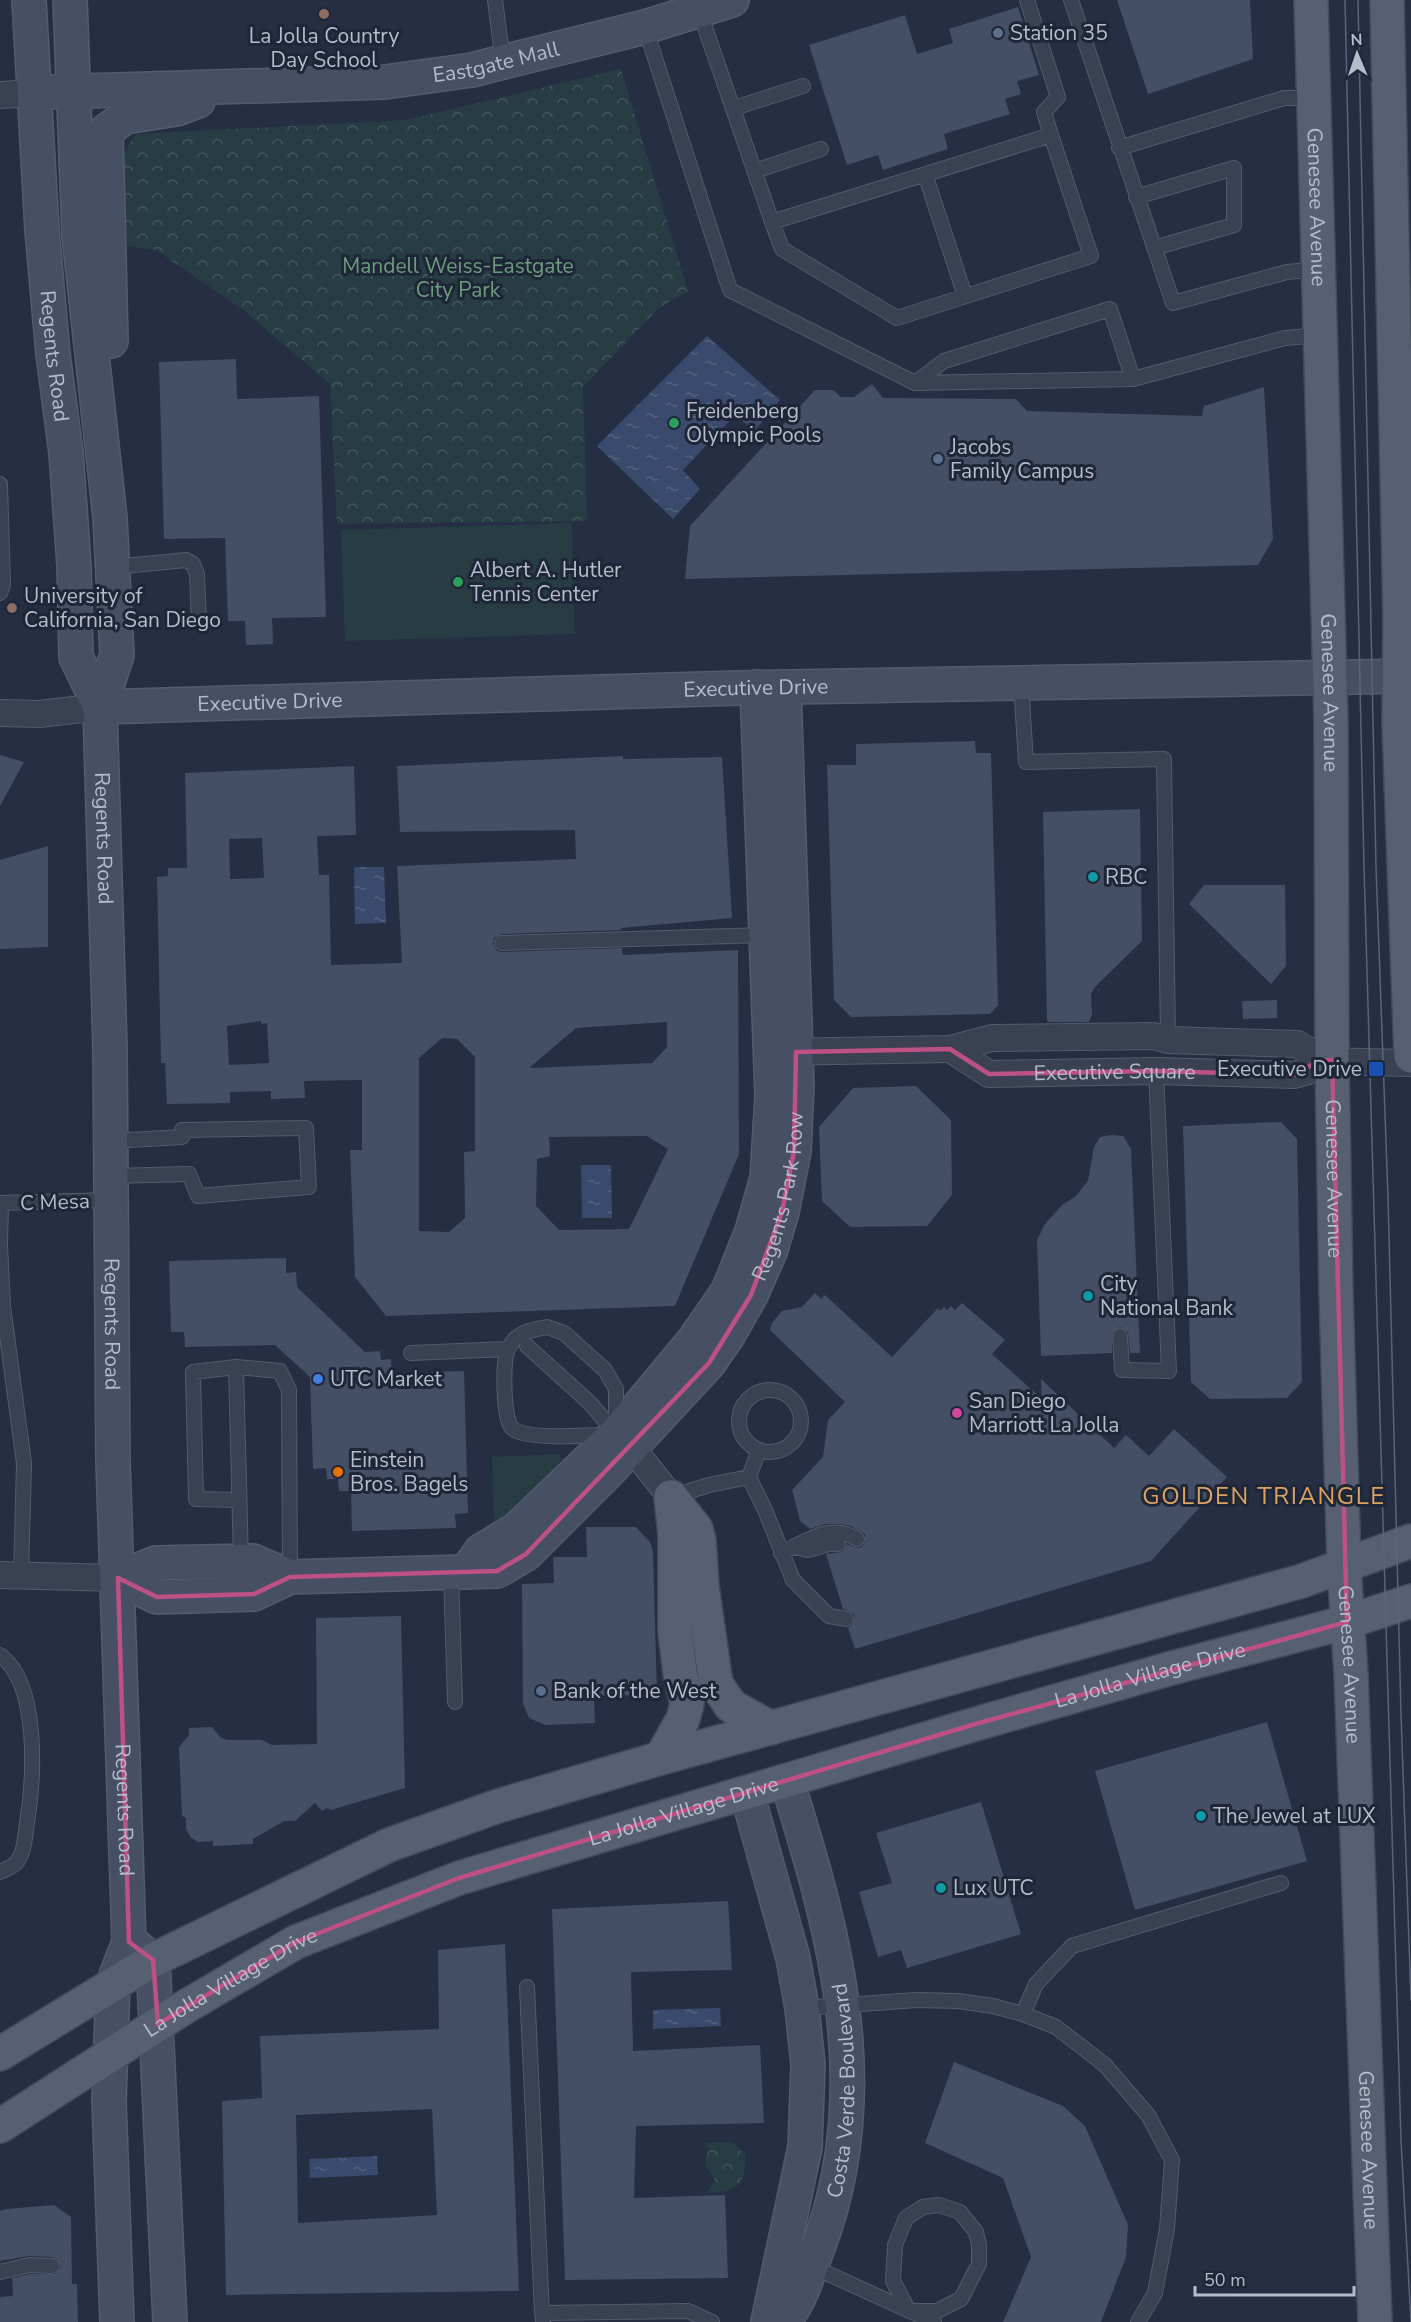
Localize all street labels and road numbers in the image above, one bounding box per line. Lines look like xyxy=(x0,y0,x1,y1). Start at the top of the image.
street label: Eastgate Mall xyxy=(431,34,563,89)
street label: Genesee Avenue xyxy=(1301,127,1333,287)
street label: Regents Road xyxy=(33,289,76,423)
street label: Genesee Avenue xyxy=(1314,613,1345,772)
street label: Executive Drive xyxy=(683,672,829,704)
street label: Executive Drive xyxy=(197,686,343,718)
street label: Regents Road xyxy=(88,772,120,905)
street label: Executive Square xyxy=(1033,1057,1196,1087)
street label: Genesee Avenue xyxy=(1319,1099,1349,1258)
street label: Regents Park Row xyxy=(745,1111,810,1285)
street label: C Mesa xyxy=(20,1187,90,1217)
street label: Regents Road xyxy=(98,1258,126,1390)
street label: Genesee Avenue xyxy=(1331,1584,1368,1744)
street label: La Jolla Village Drive xyxy=(1051,1635,1249,1715)
street label: Regents Road xyxy=(108,1743,141,1876)
street label: La Jolla Village Drive xyxy=(585,1770,782,1853)
street label: La Jolla Village Drive xyxy=(138,1921,322,2044)
street label: Costa Verde Boulevard xyxy=(820,1981,862,2201)
street label: Genesee Avenue xyxy=(1352,2070,1386,2230)

